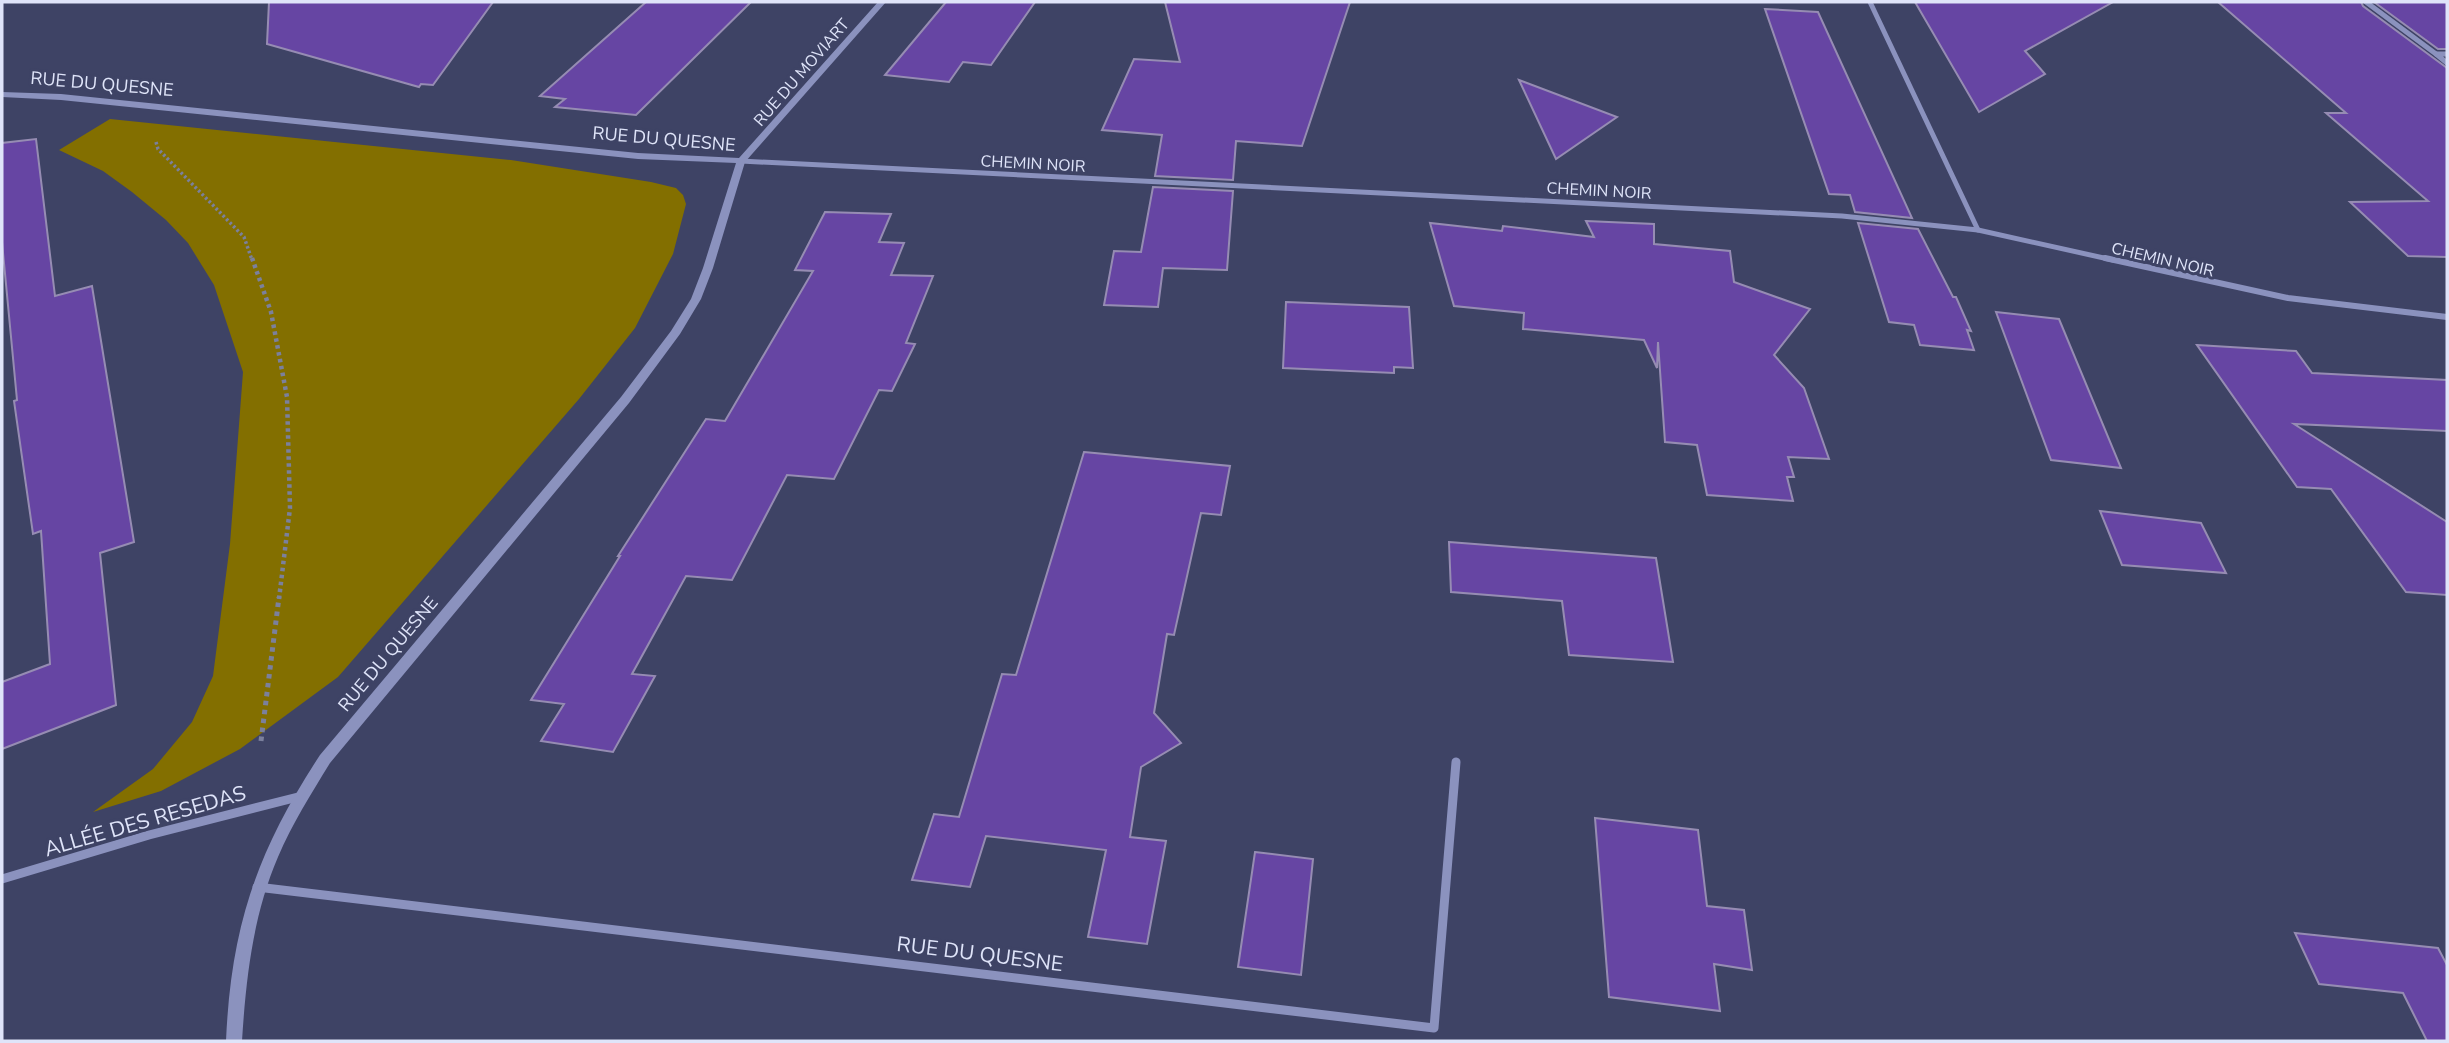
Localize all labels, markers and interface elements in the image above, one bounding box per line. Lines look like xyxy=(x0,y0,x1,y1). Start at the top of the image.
street label: RUE DU MOVIART xyxy=(749,14,855,131)
street label: RUE DU QUESNE xyxy=(29,66,175,102)
street label: RUE DU QUESNE xyxy=(591,121,737,157)
street label: CHEMIN NOIR xyxy=(980,150,1086,178)
street label: CHEMIN NOIR xyxy=(1546,177,1652,205)
street label: CHEMIN NOIR xyxy=(2109,237,2217,283)
street label: RUE DU QUESNE xyxy=(333,591,443,717)
street label: ALLÉE DES RESEDAS xyxy=(41,779,249,863)
street label: RUE DU QUESNE xyxy=(895,930,1065,978)

